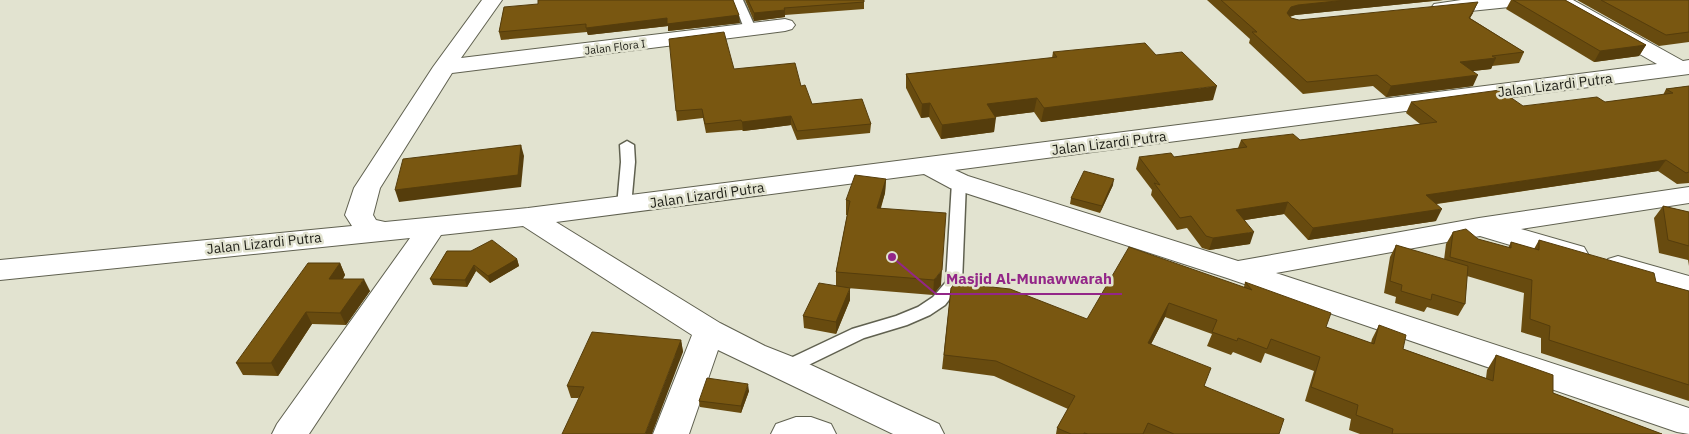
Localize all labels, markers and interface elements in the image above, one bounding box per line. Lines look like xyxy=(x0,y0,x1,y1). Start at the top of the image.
street label: Jalan Flora I xyxy=(584,36,646,58)
street label: Jalan Lizardi Putra xyxy=(1497,69,1614,101)
street label: Jalan Lizardi Putra xyxy=(1051,127,1168,159)
street label: Jalan Lizardi Putra xyxy=(649,178,766,212)
street label: Jalan Lizardi Putra xyxy=(206,228,323,258)
callout: Masjid Al-Munawwarah xyxy=(936,264,1122,294)
text: Masjid Al-Munawwarah xyxy=(946,269,1112,288)

